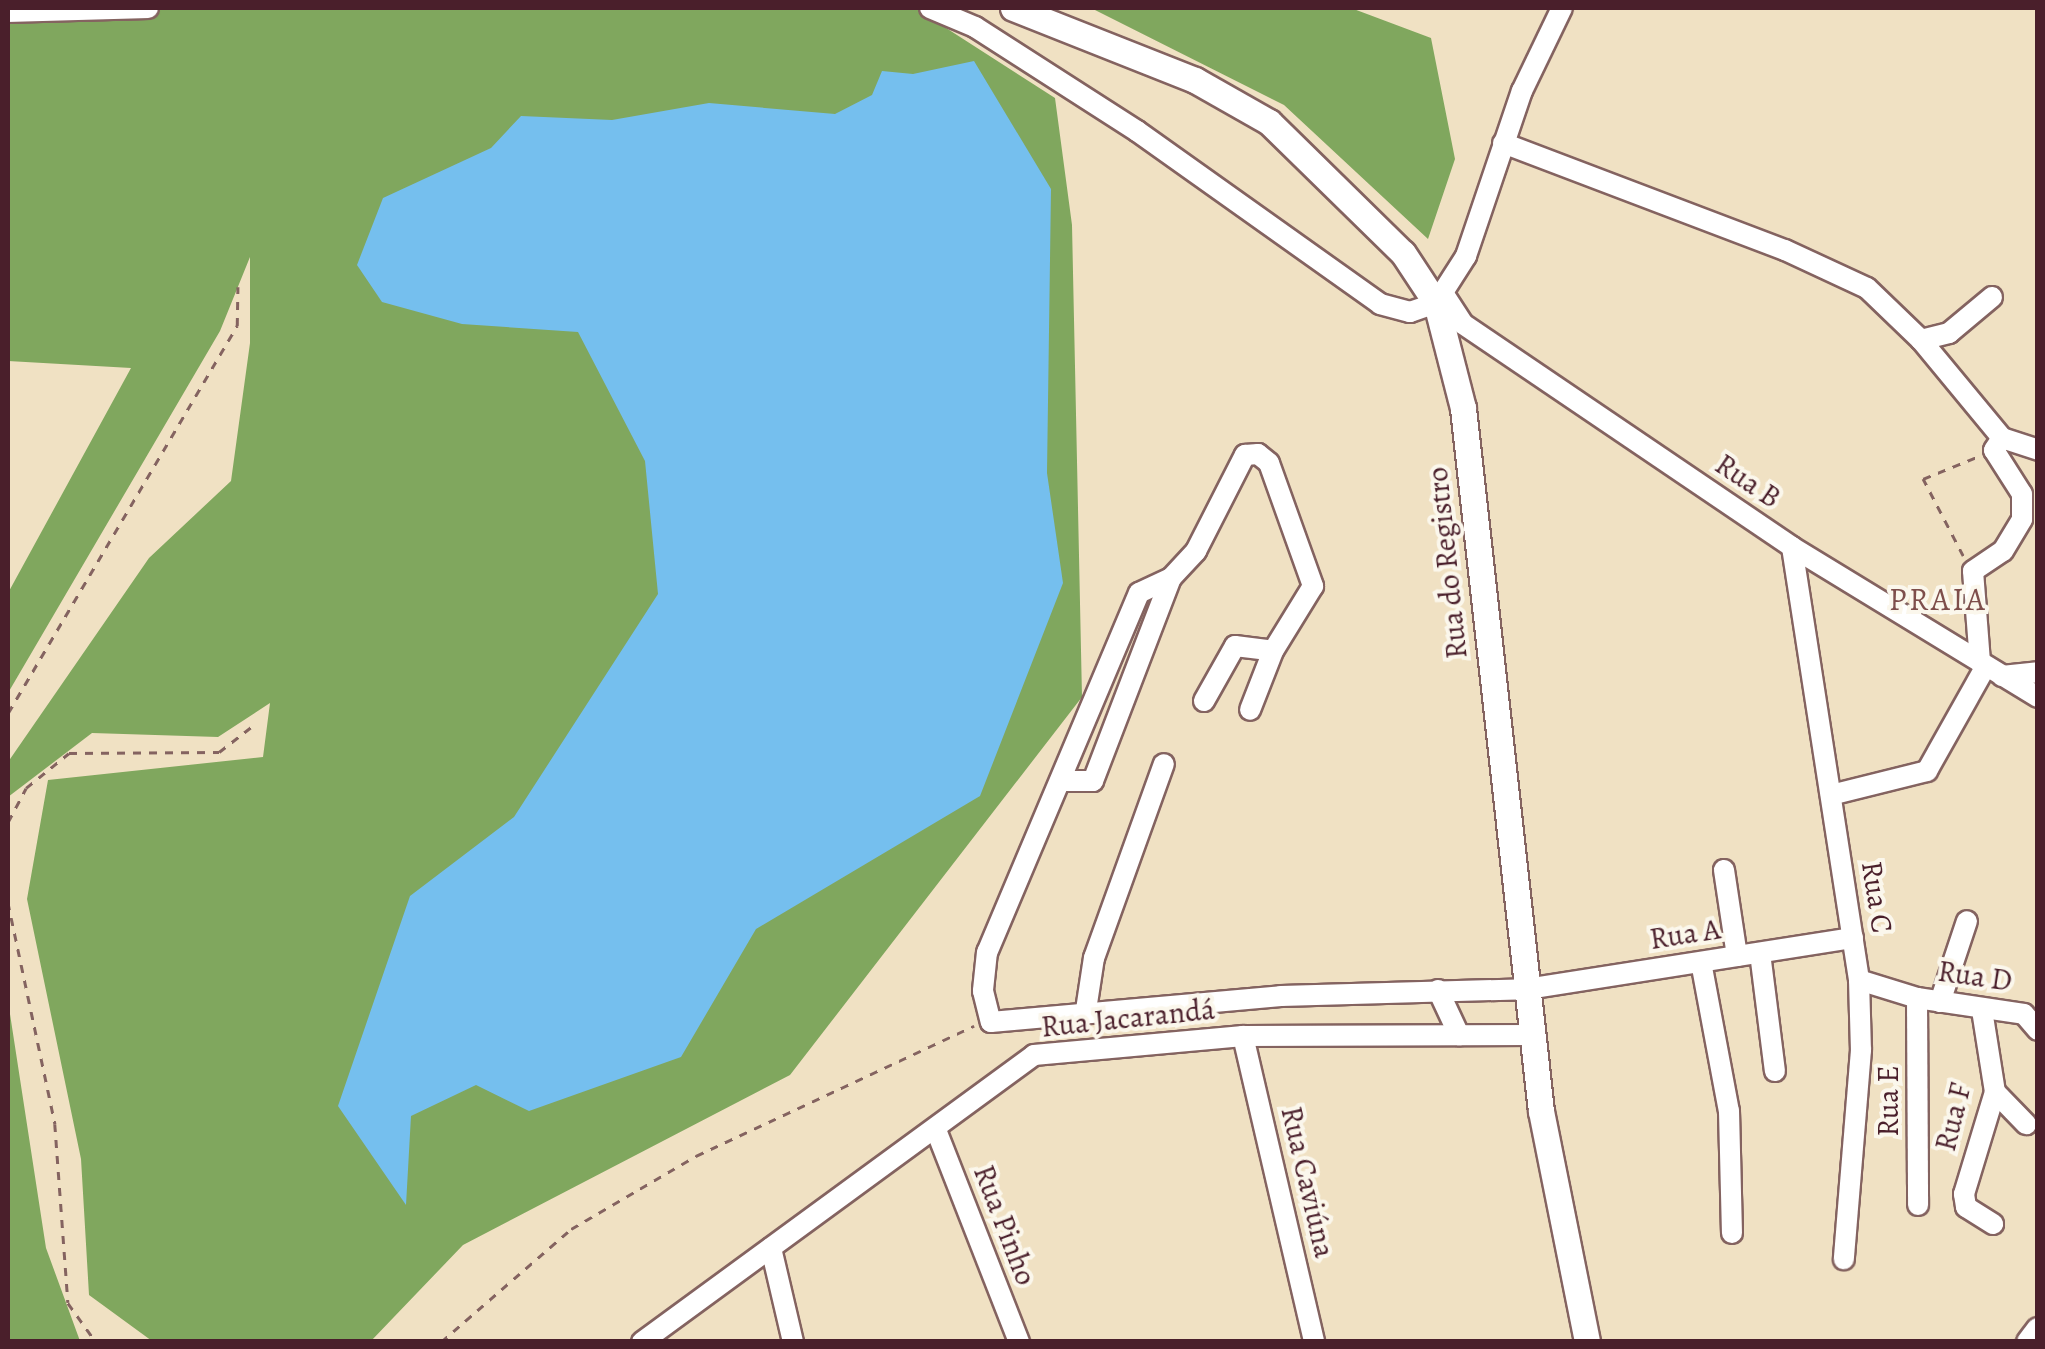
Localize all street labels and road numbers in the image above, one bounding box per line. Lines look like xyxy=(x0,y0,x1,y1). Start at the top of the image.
street label: Rua B xyxy=(1708,446,1788,516)
street label: Rua do Registro xyxy=(1419,465,1475,661)
street label: Rua C xyxy=(1854,858,1900,936)
street label: Rua A xyxy=(1647,911,1723,957)
street label: Rua D xyxy=(1936,953,2014,999)
street label: Rua Jacarandá xyxy=(1039,991,1217,1045)
street label: Rua E xyxy=(1870,1065,1906,1137)
street label: Rua F xyxy=(1927,1079,1979,1155)
street label: Rua Caviúna xyxy=(1273,1103,1343,1261)
street label: Rua Pinho xyxy=(966,1160,1044,1290)

